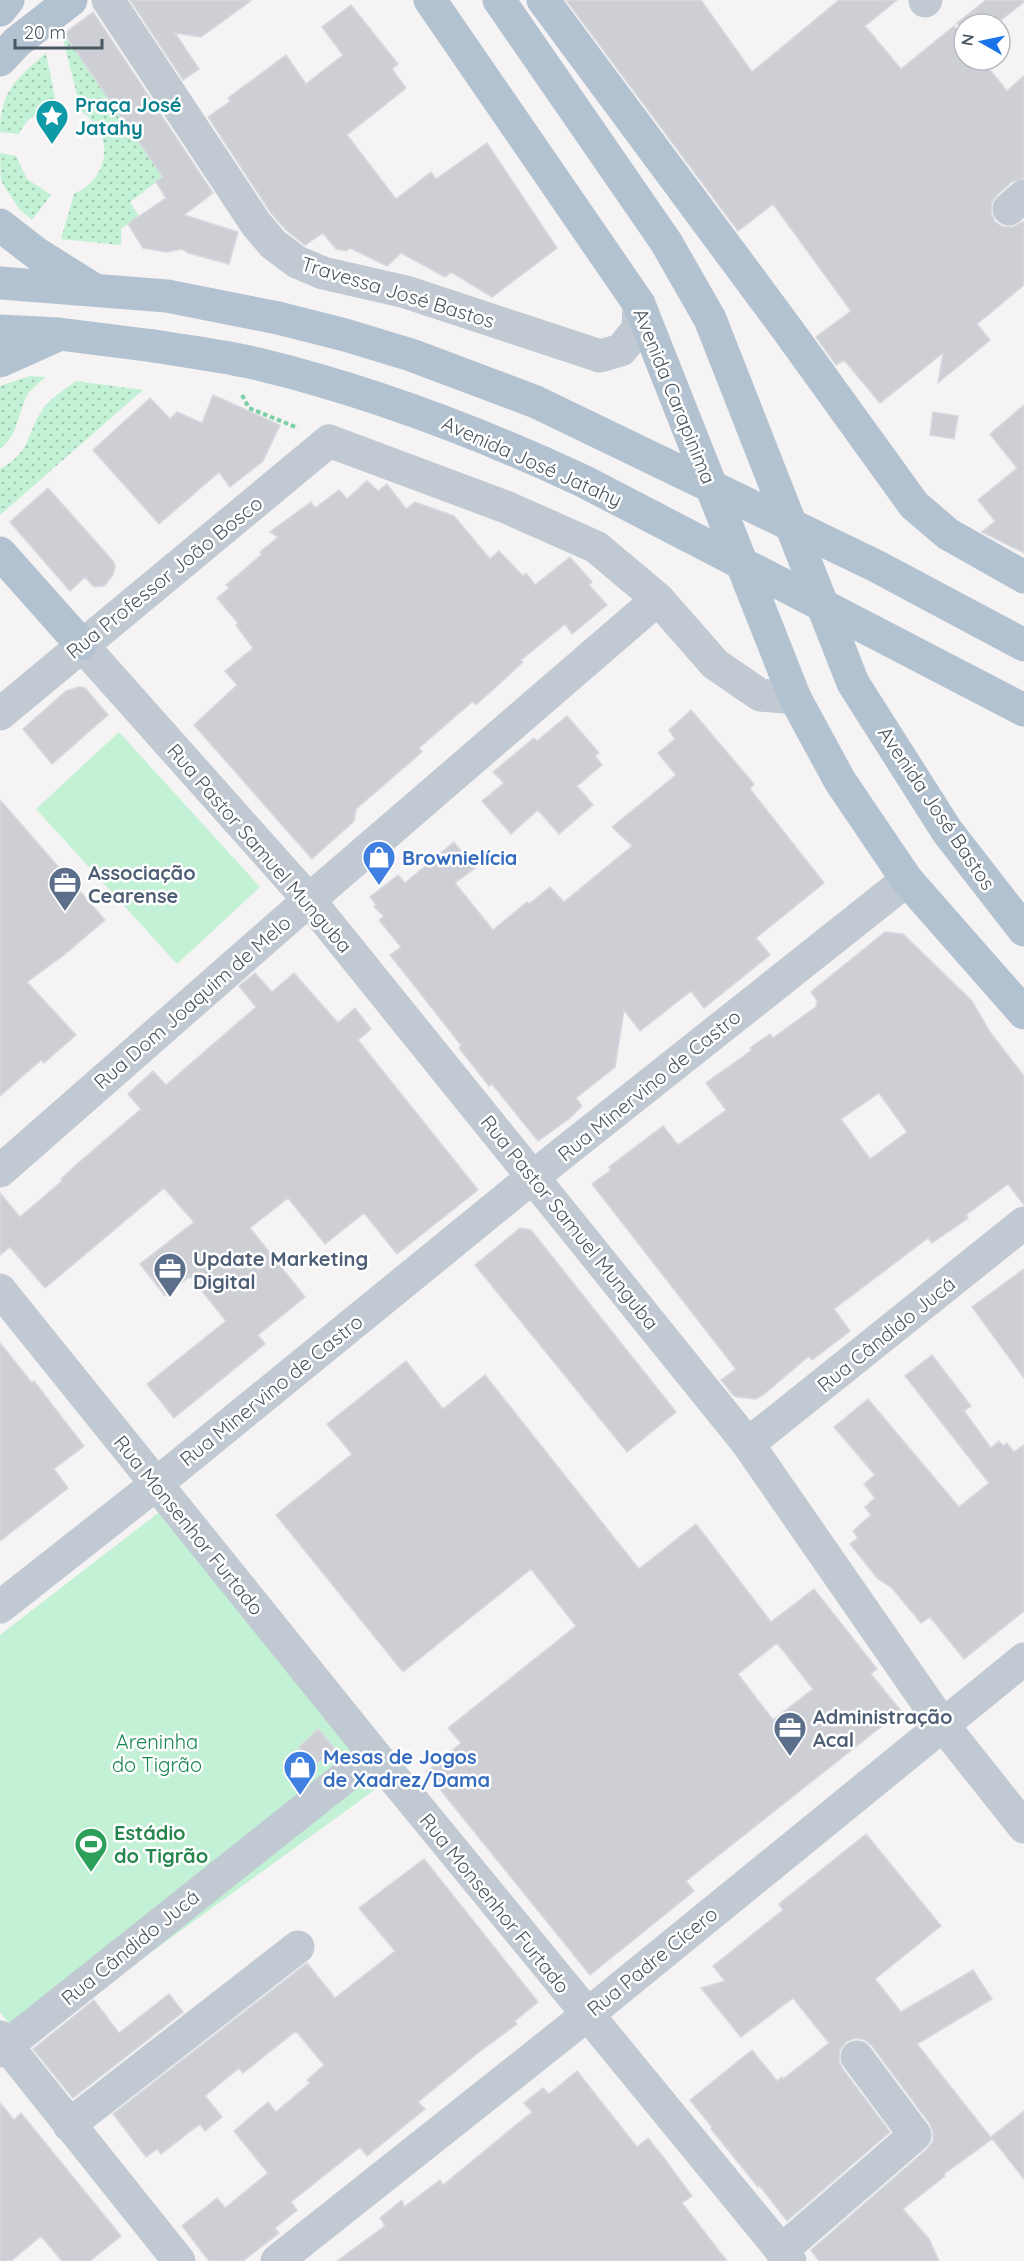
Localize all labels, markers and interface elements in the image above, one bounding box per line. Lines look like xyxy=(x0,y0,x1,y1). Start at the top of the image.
scale bar xyxy=(15,12,102,50)
north arrow xyxy=(952,12,1012,72)
text: 20 m xyxy=(24,21,66,44)
text: N xyxy=(956,32,978,47)
place label: Praça José Jatahy xyxy=(75,92,182,140)
place icon: Praça José Jatahy xyxy=(34,98,70,145)
street label: Travessa José Bastos xyxy=(298,251,498,333)
street label: Avenida Carapinima xyxy=(628,305,722,487)
street label: Avenida José Jatahy xyxy=(438,410,626,512)
street label: Rua Professor João Bosco xyxy=(61,490,267,664)
street label: Avenida José Bastos xyxy=(873,721,1001,895)
street label: Rua Pastor Samuel Munguba xyxy=(162,738,358,958)
shop icon: Brownielícia xyxy=(361,839,397,886)
place label: Brownielícia xyxy=(402,845,517,870)
place label: Associação Cearense xyxy=(88,860,196,908)
office icon: Associação Cearense xyxy=(47,865,83,912)
street label: Rua Dom Joaquim de Melo xyxy=(88,910,296,1094)
street label: Rua Minervino de Castro xyxy=(553,1004,745,1166)
street label: Rua Pastor Samuel Munguba xyxy=(476,1110,664,1334)
place label: Update Marketing Digital xyxy=(193,1246,368,1294)
office icon: Update Marketing Digital xyxy=(152,1251,188,1298)
street label: Rua Cândido Jucá xyxy=(812,1271,960,1397)
street label: Rua Minervino de Castro xyxy=(175,1309,367,1471)
street label: Rua Monsenhor Furtado xyxy=(109,1430,269,1620)
place label: Administração Acal xyxy=(813,1704,952,1752)
office icon: Administração Acal xyxy=(772,1710,808,1757)
park label: Areninha do Tigrão xyxy=(112,1729,202,1777)
place label: Mesas de Jogos de Xadrez/Dama xyxy=(323,1744,490,1792)
shop icon: Mesas de Jogos de Xadrez/Dama xyxy=(282,1749,318,1796)
street label: Rua Monsenhor Furtado xyxy=(415,1808,575,1998)
place label: Estádio do Tigrão xyxy=(114,1820,208,1868)
sports icon: Estádio do Tigrão xyxy=(73,1826,109,1873)
street label: Rua Cândido Jucá xyxy=(56,1884,204,2010)
street label: Rua Padre Cícero xyxy=(582,1901,722,2021)

